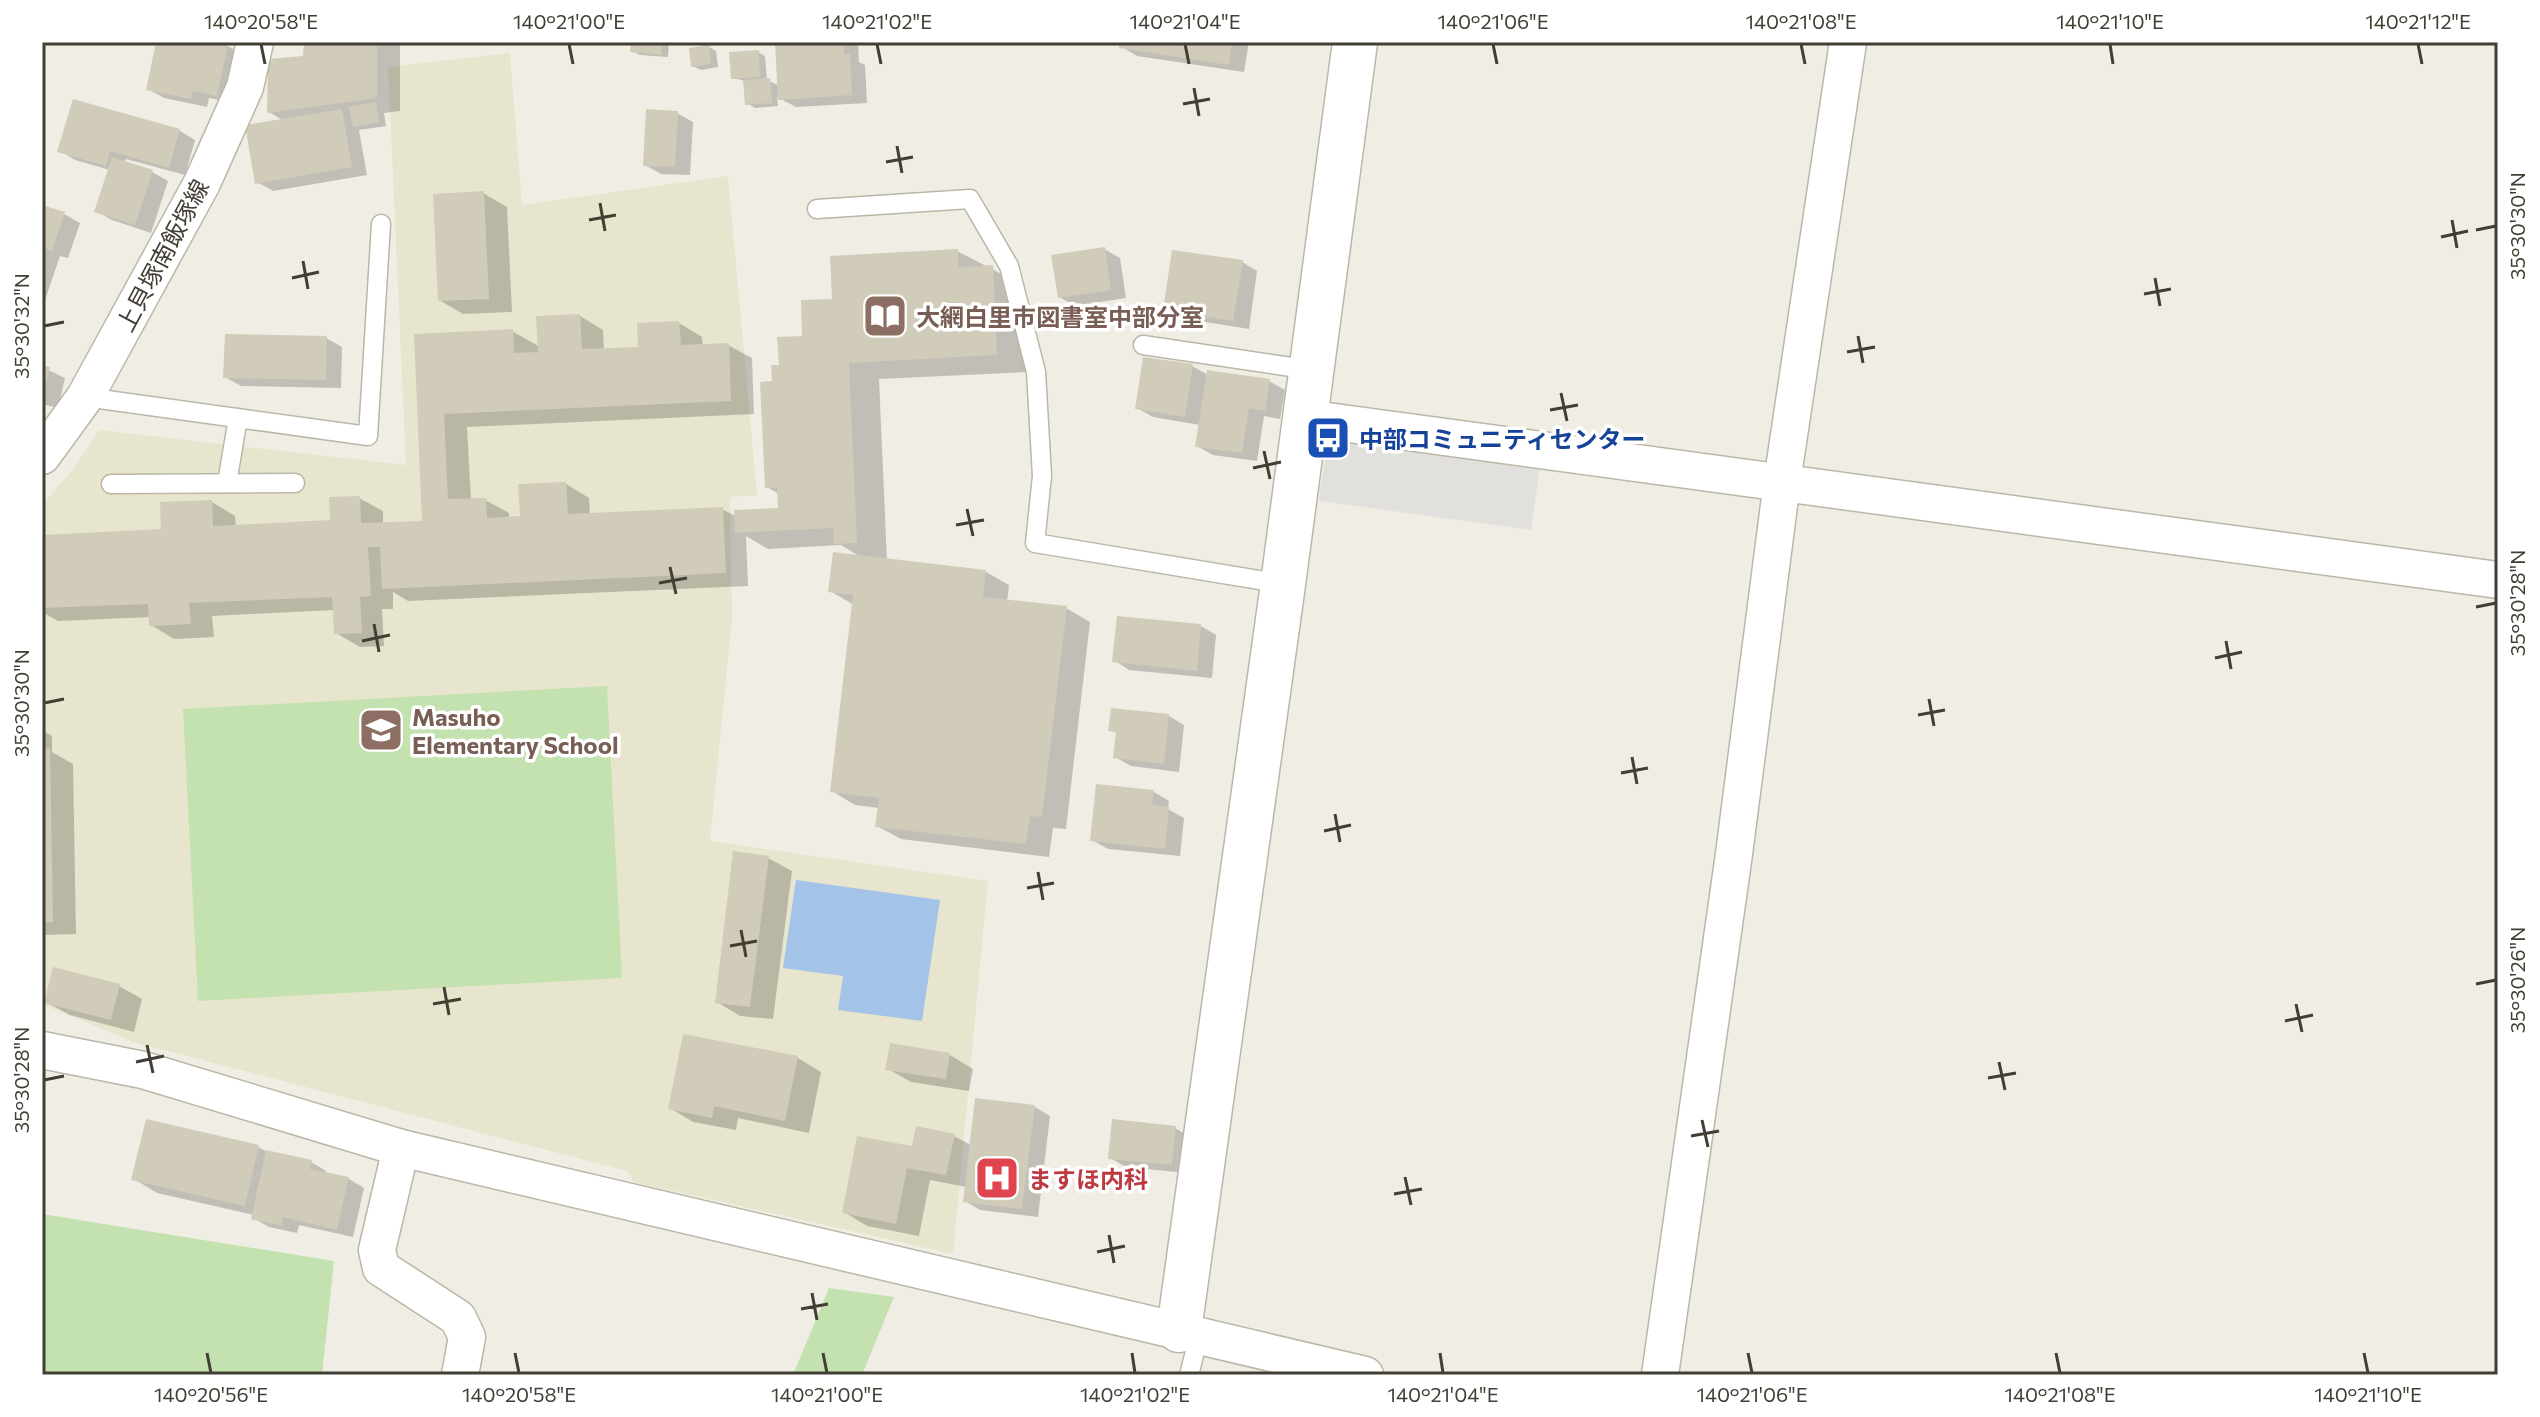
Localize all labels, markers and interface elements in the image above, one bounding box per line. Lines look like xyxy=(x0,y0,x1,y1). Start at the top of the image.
text: 140°20'58"E xyxy=(204,9,318,33)
text: 140°21'00"E xyxy=(513,9,625,33)
text: 140°21'02"E xyxy=(822,9,932,33)
text: 140°21'04"E xyxy=(1130,9,1241,33)
text: 140°21'06"E xyxy=(1437,9,1549,33)
text: 140°21'08"E xyxy=(1745,9,1857,33)
text: 140°21'10"E xyxy=(2056,9,2164,33)
text: 140°21'12"E xyxy=(2365,9,2471,33)
text: 35°30'30"N xyxy=(2505,172,2529,280)
street label: 上貝塚南飯塚線 xyxy=(110,174,214,336)
text: 35°30'32"N xyxy=(9,273,33,379)
library icon: 大網白里市図書室中部分室 xyxy=(861,292,909,340)
place label: 大網白里市図書室中部分室 xyxy=(916,302,1204,331)
bus stop icon: 中部コミュニティセンター xyxy=(1304,414,1352,462)
place label: 中部コミュニティセンター xyxy=(1359,424,1646,453)
text: 35°30'28"N xyxy=(2505,550,2529,656)
text: 35°30'30"N xyxy=(9,649,33,757)
place label: Masuho Elementary School xyxy=(412,702,619,759)
school or university icon: Masuho Elementary School xyxy=(357,706,405,754)
text: 35°30'26"N xyxy=(2505,927,2529,1033)
text: 35°30'28"N xyxy=(9,1027,33,1133)
hospital icon: ますほ内科 xyxy=(973,1154,1021,1202)
place label: ますほ内科 xyxy=(1028,1164,1148,1193)
text: 140°20'56"E xyxy=(154,1382,268,1406)
text: 140°20'58"E xyxy=(462,1382,576,1406)
text: 140°21'00"E xyxy=(771,1382,883,1406)
text: 140°21'02"E xyxy=(1080,1382,1190,1406)
text: 140°21'04"E xyxy=(1388,1382,1499,1406)
text: 140°21'06"E xyxy=(1696,1382,1808,1406)
text: 140°21'08"E xyxy=(2004,1382,2116,1406)
text: 140°21'10"E xyxy=(2314,1382,2422,1406)

